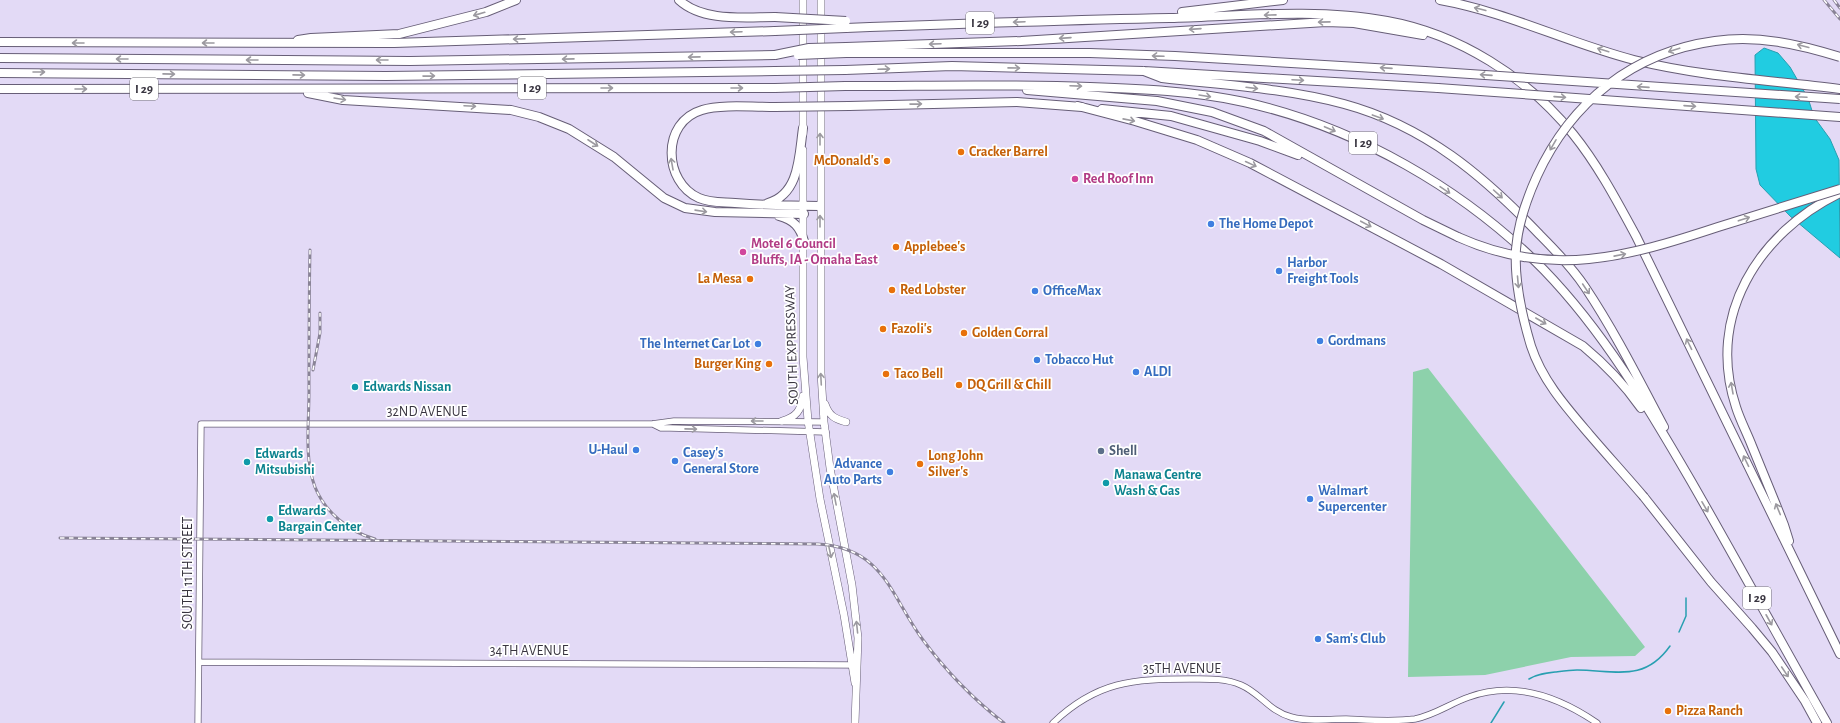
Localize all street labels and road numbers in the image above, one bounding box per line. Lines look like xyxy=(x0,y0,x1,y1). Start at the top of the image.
road number: I 29 xyxy=(966,12,994,34)
road number: I 29 xyxy=(518,77,546,99)
road number: I 29 xyxy=(130,78,158,100)
road number: I 29 xyxy=(1349,132,1377,154)
street label: SOUTH EXPRESSWAY xyxy=(783,284,801,405)
street label: 32ND AVENUE xyxy=(387,405,468,419)
street label: SOUTH 11TH STREET xyxy=(181,516,195,629)
road number: I 29 xyxy=(1743,587,1771,609)
street label: 34TH AVENUE xyxy=(490,644,569,658)
street label: 35TH AVENUE xyxy=(1143,662,1221,676)

